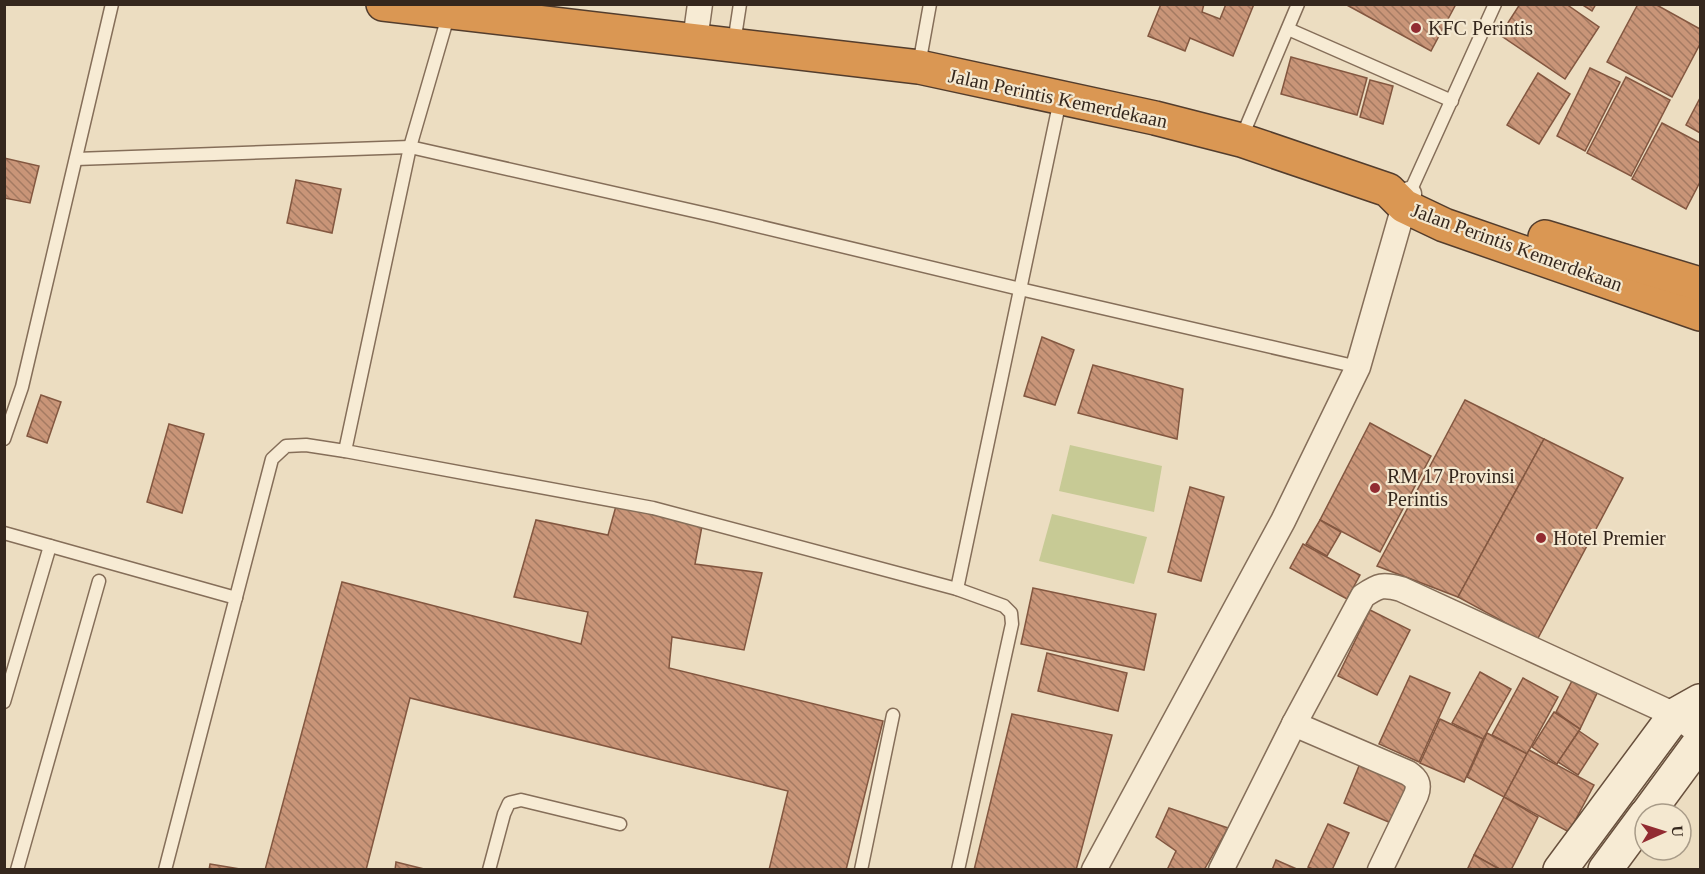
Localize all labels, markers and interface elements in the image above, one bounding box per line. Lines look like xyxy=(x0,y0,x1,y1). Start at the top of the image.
place label: KFC Perintis xyxy=(1428,17,1533,39)
marker: KFC Perintis xyxy=(1409,21,1423,35)
street label: Jalan Perintis Kemerdekaan xyxy=(947,64,1169,132)
street label: Jalan Perintis Kemerdekaan xyxy=(1408,198,1626,296)
place label: RM 17 Provinsi Perintis xyxy=(1387,465,1515,510)
marker: RM 17 Provinsi Perintis xyxy=(1368,481,1382,495)
place label: Hotel Premier xyxy=(1553,527,1666,549)
marker: Hotel Premier xyxy=(1534,531,1548,545)
north arrow xyxy=(1633,802,1693,862)
text: U xyxy=(1669,825,1686,838)

